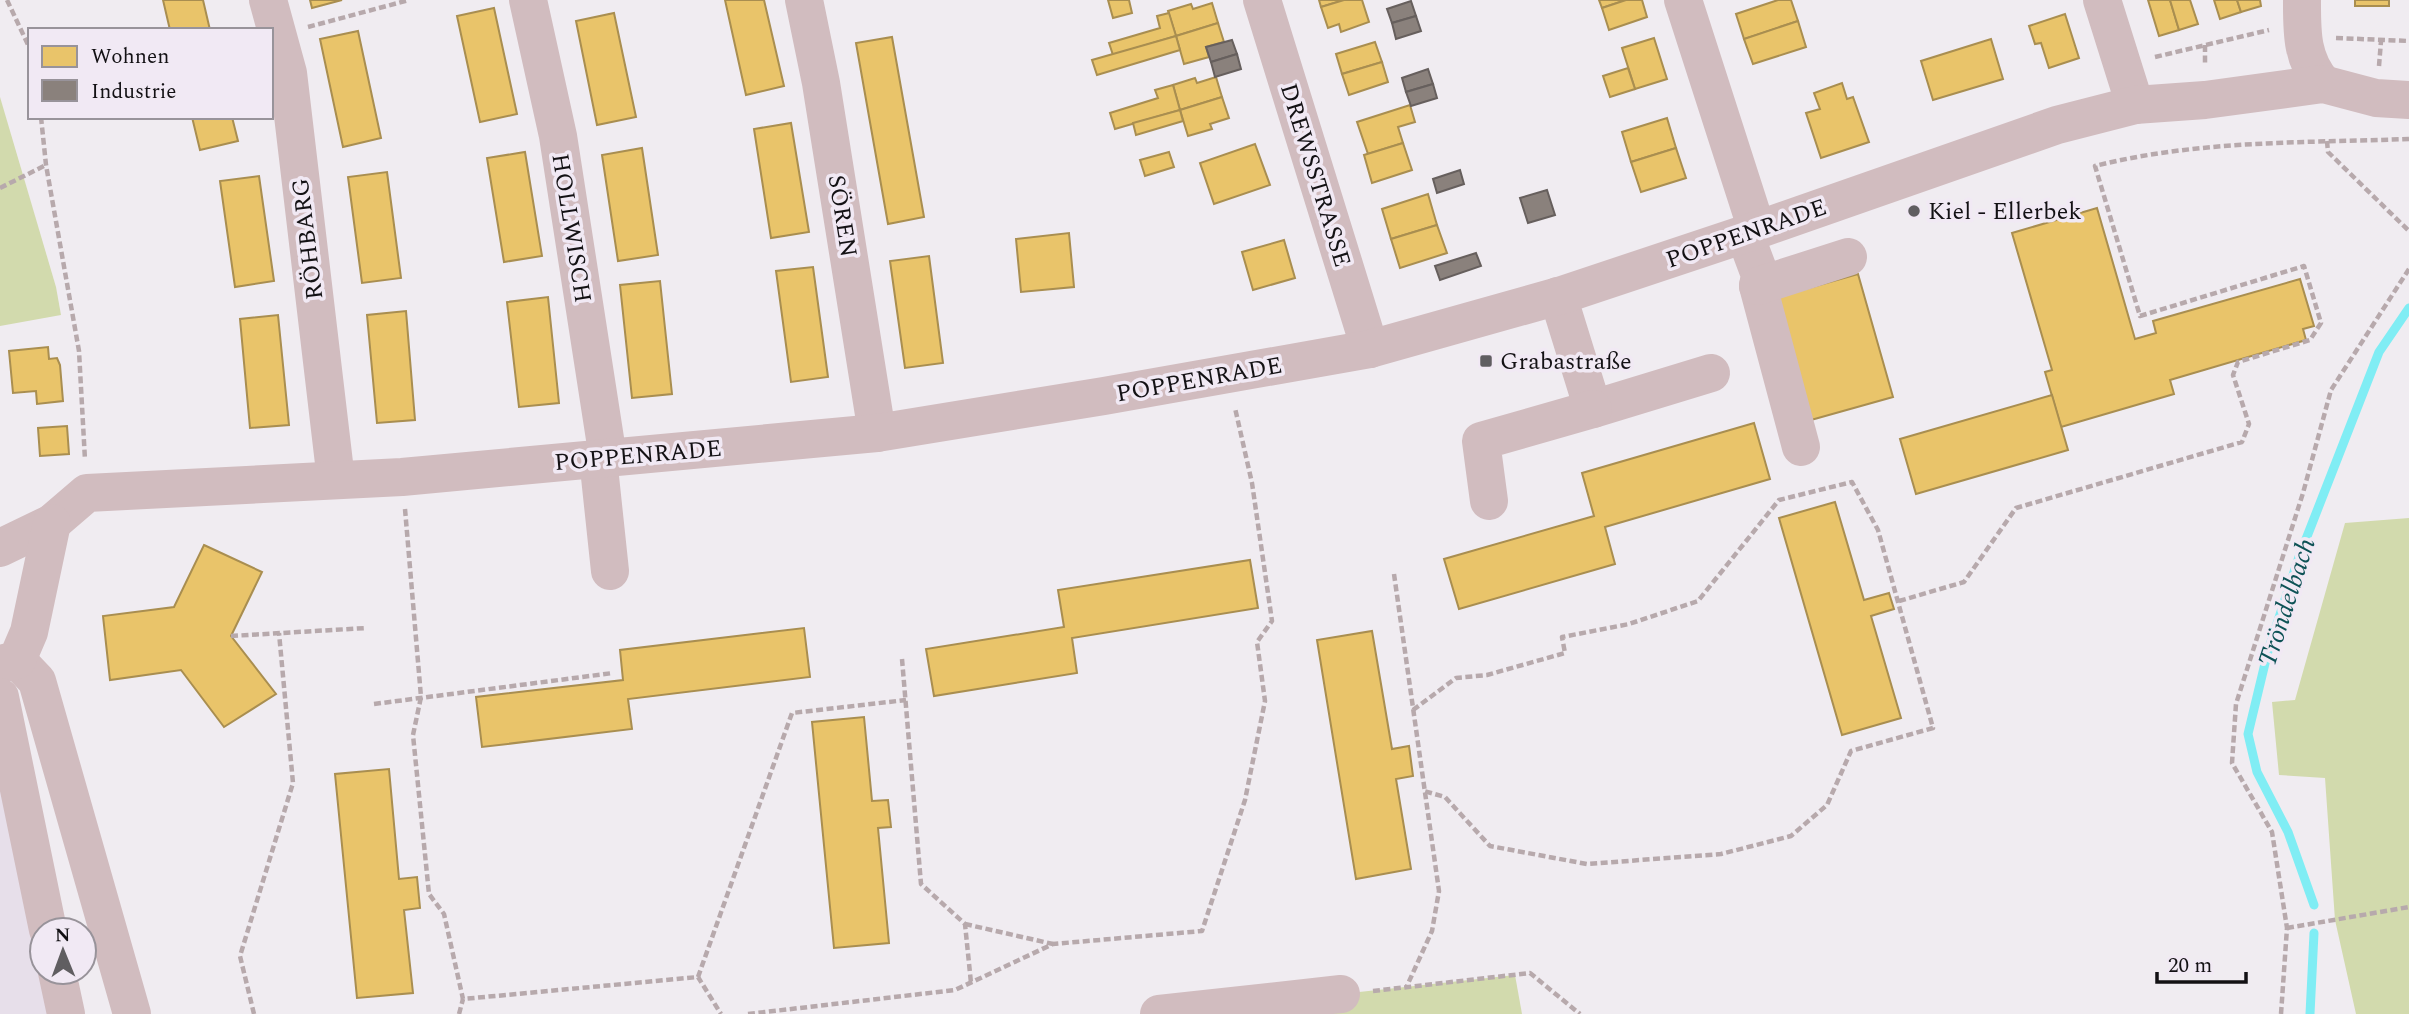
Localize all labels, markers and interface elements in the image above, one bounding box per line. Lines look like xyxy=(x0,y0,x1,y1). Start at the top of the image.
legend xyxy=(28,28,273,119)
text: Wohnen xyxy=(91,41,169,73)
text: Industrie xyxy=(91,76,177,108)
street label: DREWSSTRASSE xyxy=(1270,79,1360,272)
street label: HOLLWISCH xyxy=(541,151,601,306)
street label: SÖREN xyxy=(818,172,866,260)
street label: RÖHBARG xyxy=(283,176,333,302)
street label: POPPENRADE xyxy=(1661,190,1832,278)
place label: Kiel - Ellerbek xyxy=(1928,194,2082,230)
marker: Kiel - Ellerbek xyxy=(1906,203,1922,219)
place label: Grabastraße xyxy=(1500,344,1632,380)
street label: POPPENRADE xyxy=(1113,348,1285,412)
marker: Grabastraße xyxy=(1478,353,1494,369)
street label: POPPENRADE xyxy=(553,431,723,481)
water label: Tröndelbach xyxy=(2247,533,2327,672)
north arrow xyxy=(28,916,98,986)
text: N xyxy=(55,921,71,950)
scale bar xyxy=(2157,940,2246,984)
text: 20 m xyxy=(2168,950,2212,982)

